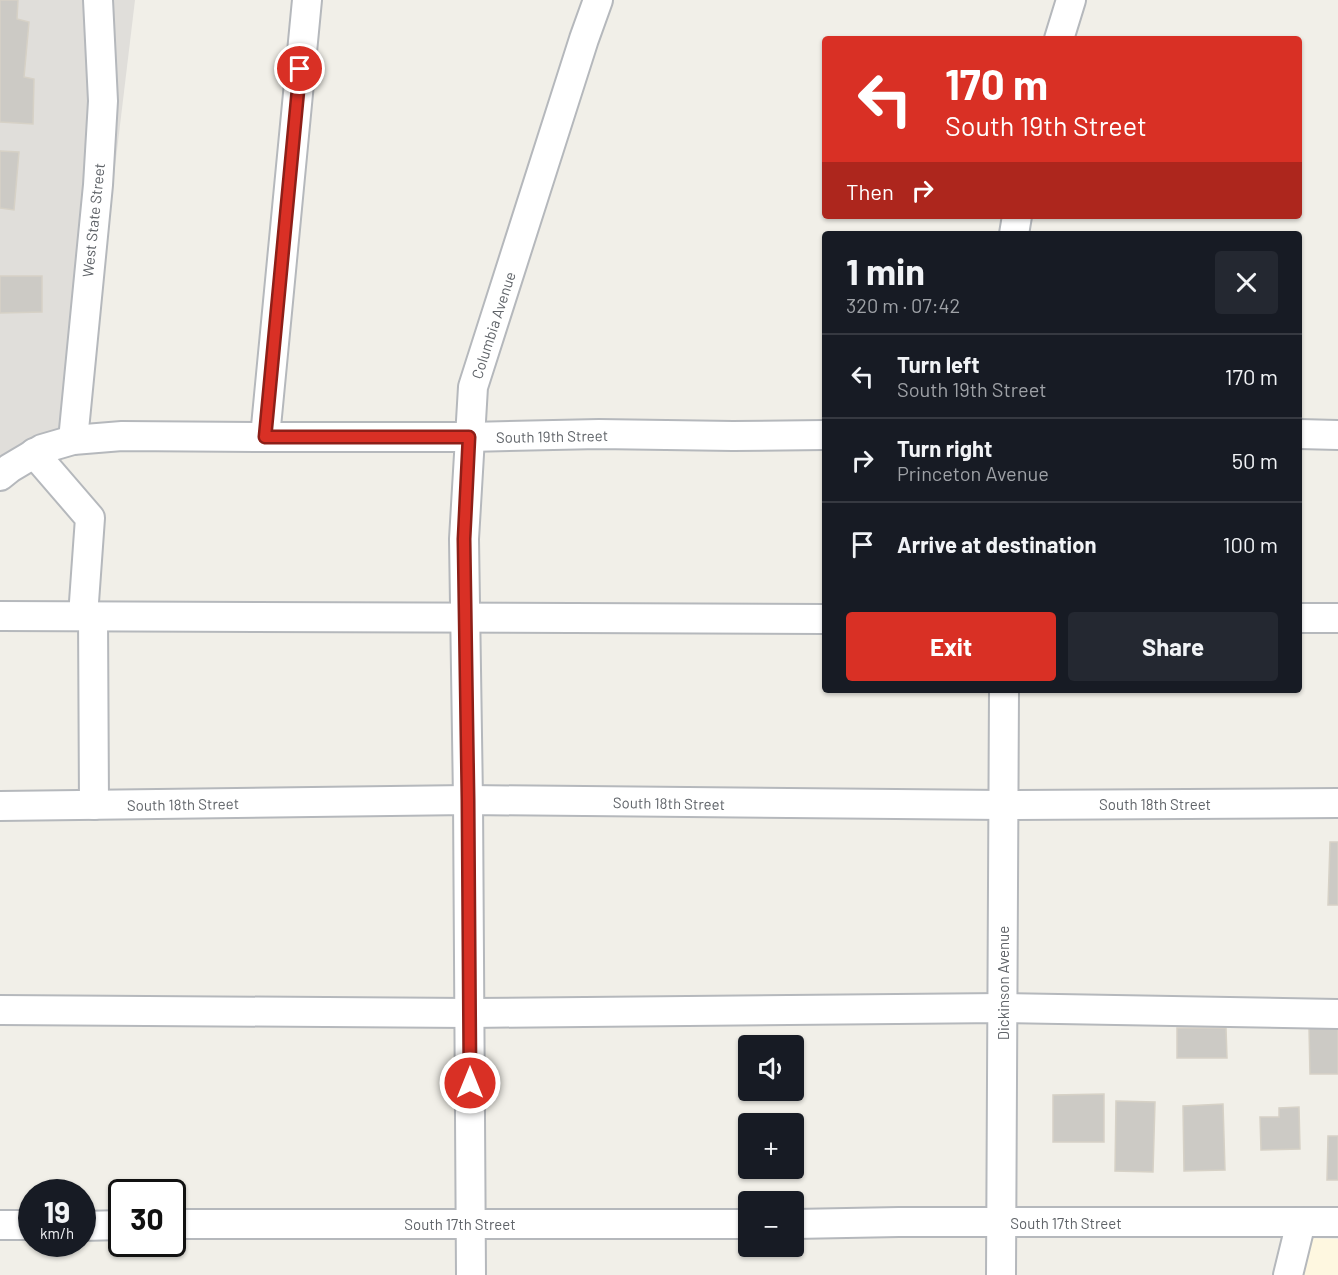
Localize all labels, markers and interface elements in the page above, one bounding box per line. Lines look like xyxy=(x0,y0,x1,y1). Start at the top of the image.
pin xyxy=(274,43,325,94)
icon: arrive xyxy=(283,52,316,85)
text: 170 m xyxy=(945,58,1048,108)
icon: left xyxy=(846,60,924,138)
text: South 19th Street xyxy=(945,109,1147,141)
street label: West State Street xyxy=(78,162,108,278)
icon: right xyxy=(906,174,939,207)
text: Then xyxy=(846,178,894,204)
text: 1 min xyxy=(846,249,925,292)
button: close xyxy=(1215,251,1278,314)
street label: Columbia Avenue xyxy=(467,269,519,381)
text: 320 m · 07:42 xyxy=(846,293,960,317)
text: Turn left xyxy=(897,351,980,377)
icon: left xyxy=(846,360,879,393)
text: 170 m xyxy=(1225,363,1278,389)
text: South 19th Street xyxy=(897,377,1046,401)
street label: South 19th Street xyxy=(496,426,608,446)
text: Turn right xyxy=(897,435,992,461)
icon: right xyxy=(846,444,879,477)
text: 50 m xyxy=(1232,447,1278,473)
text: Princeton Avenue xyxy=(897,461,1049,485)
icon: arrive xyxy=(846,528,879,561)
text: Arrive at destination xyxy=(897,531,1096,557)
text: 100 m xyxy=(1223,531,1278,557)
button: Exit xyxy=(846,612,1056,681)
button: Share xyxy=(1068,612,1278,681)
street label: South 18th Street xyxy=(613,793,725,813)
street label: South 18th Street xyxy=(127,794,239,814)
street label: South 18th Street xyxy=(1099,795,1211,813)
street label: Dickinson Avenue xyxy=(994,926,1012,1040)
map controls xyxy=(738,1035,804,1257)
button: sound xyxy=(738,1035,804,1101)
position arrow xyxy=(438,1051,502,1115)
button: + xyxy=(738,1113,804,1179)
speed limit sign: 30 xyxy=(108,1179,186,1257)
button: − xyxy=(738,1191,804,1257)
text: 19 xyxy=(44,1193,70,1229)
street label: South 17th Street xyxy=(1010,1214,1122,1232)
street label: South 17th Street xyxy=(404,1215,516,1233)
text: km/h xyxy=(40,1224,74,1242)

